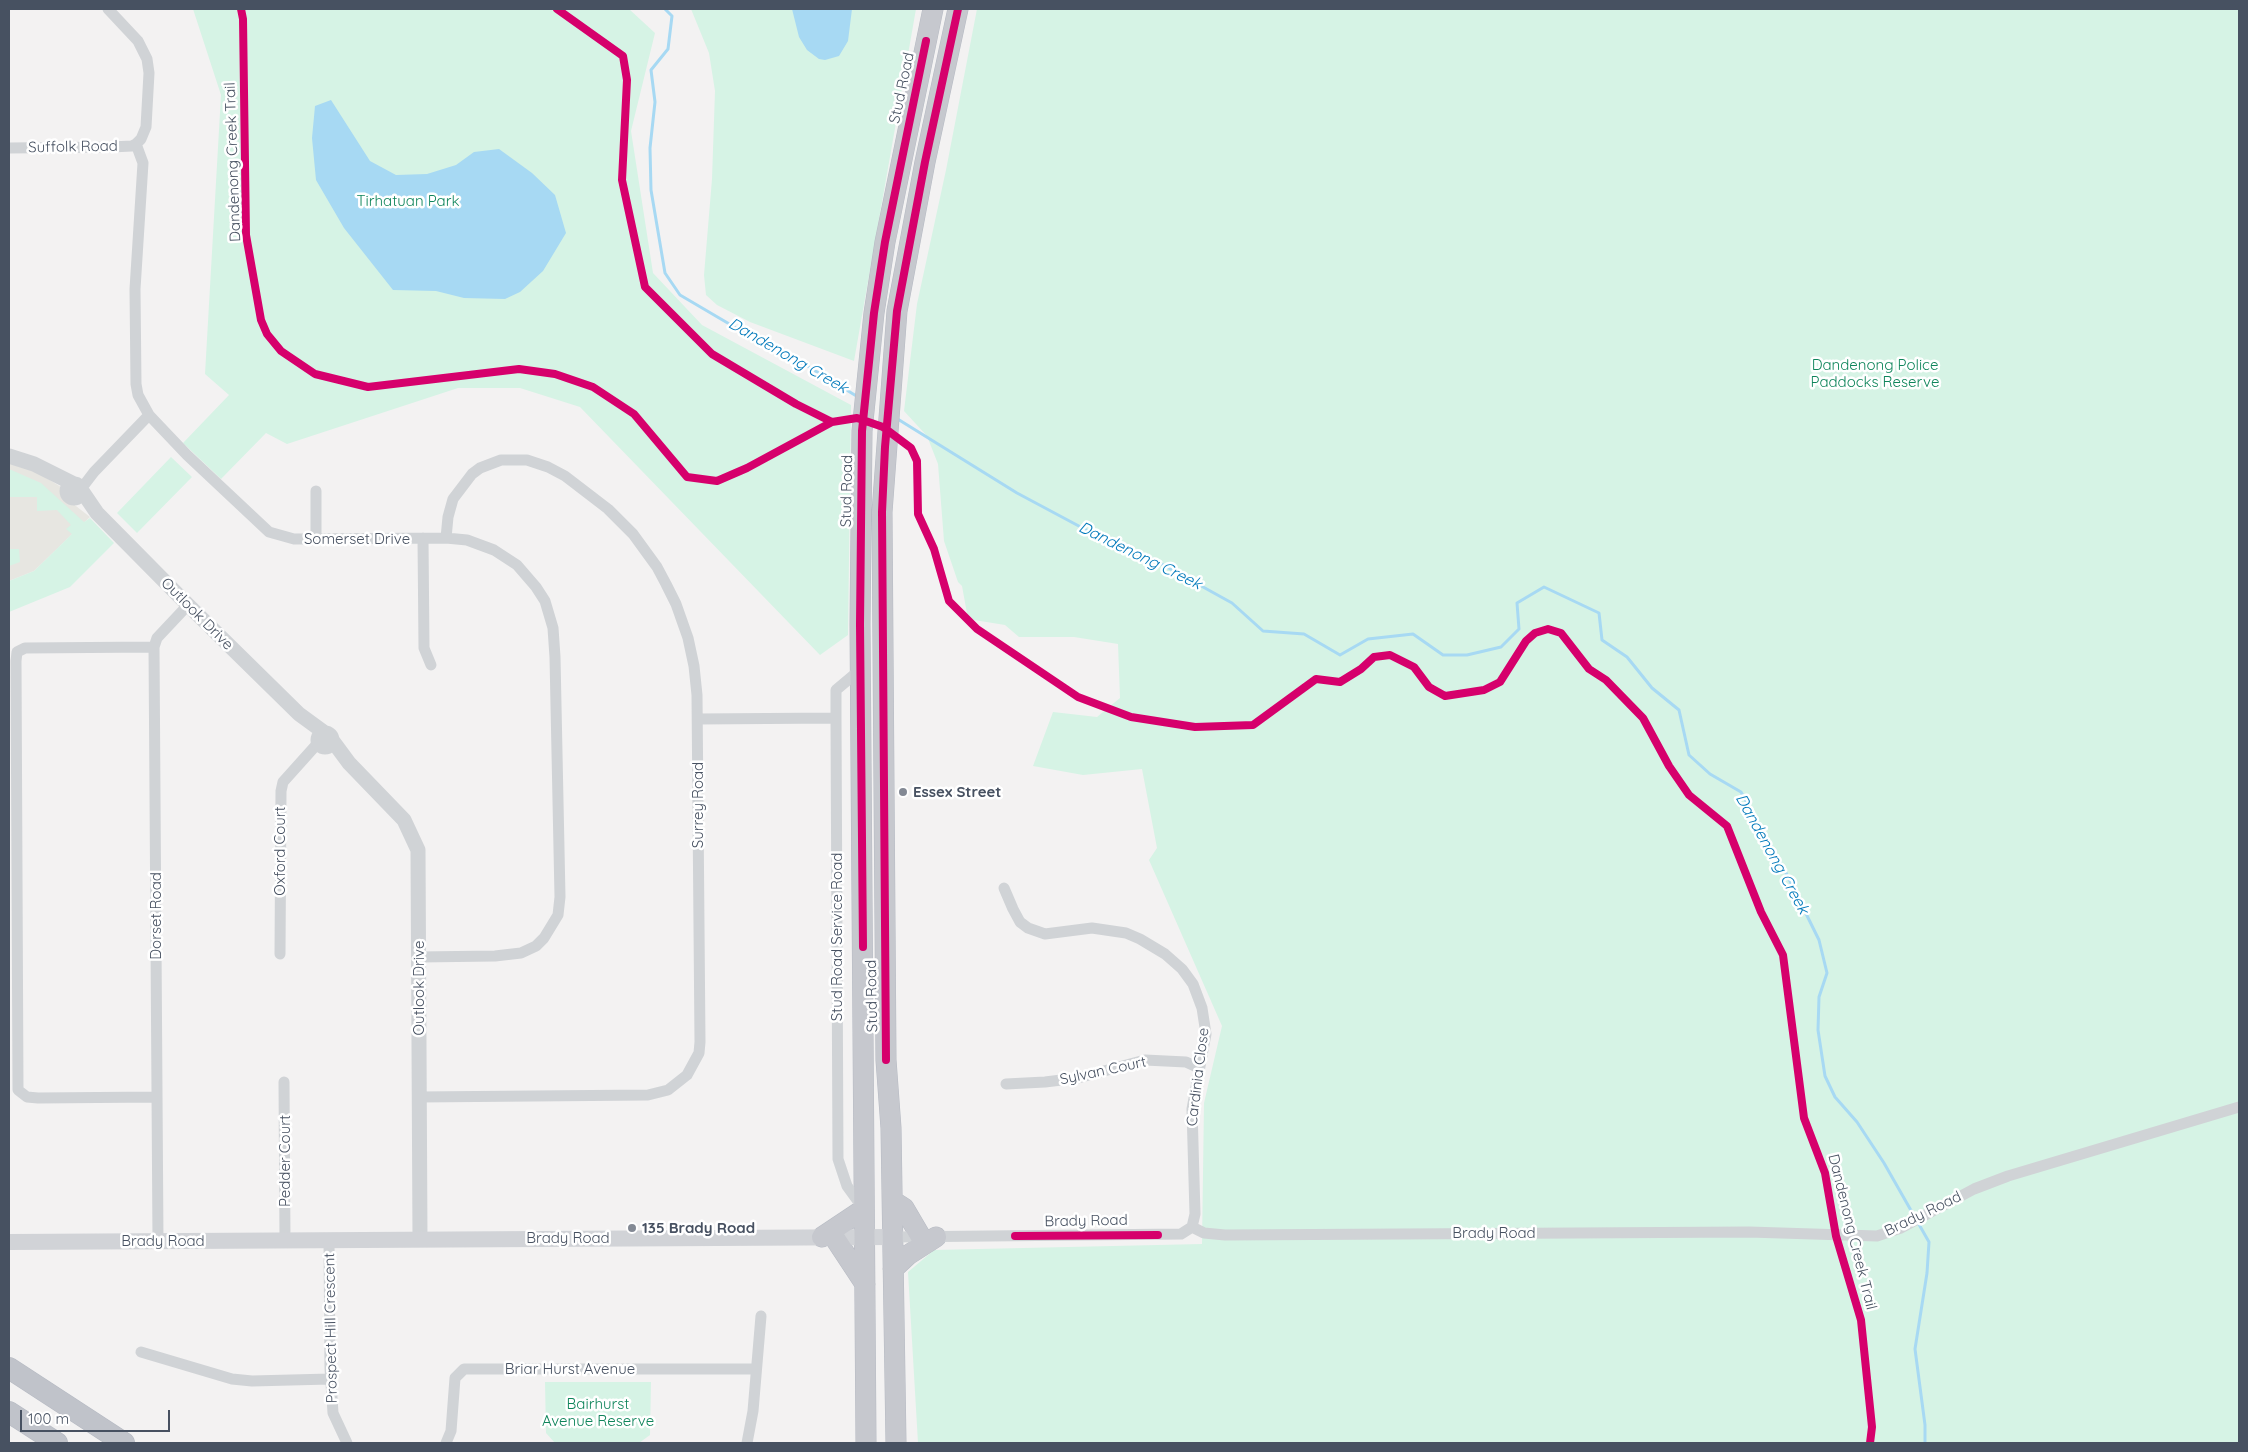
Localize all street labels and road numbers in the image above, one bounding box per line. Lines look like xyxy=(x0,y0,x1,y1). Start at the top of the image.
street label: Stud Road xyxy=(886,51,918,125)
street label: Dandenong Creek Trail xyxy=(221,82,245,242)
street label: Suffolk Road xyxy=(28,137,118,157)
street label: Stud Road xyxy=(837,455,857,527)
street label: Somerset Drive xyxy=(304,530,410,548)
street label: Outlook Drive xyxy=(157,574,237,654)
street label: Surrey Road xyxy=(689,762,707,848)
street label: Oxford Court xyxy=(271,806,289,896)
street label: Stud Road Service Road xyxy=(828,853,846,1021)
street label: Dorset Road xyxy=(147,872,165,960)
street label: Outlook Drive xyxy=(410,941,428,1035)
street label: Stud Road xyxy=(862,960,882,1032)
street label: Cardinia Close xyxy=(1183,1027,1213,1127)
street label: Sylvan Court xyxy=(1058,1053,1148,1089)
street label: Pedder Court xyxy=(276,1115,294,1207)
street label: Dandenong Creek Trail xyxy=(1824,1152,1880,1312)
street label: Brady Road xyxy=(1882,1188,1964,1240)
street label: Brady Road xyxy=(1044,1211,1128,1231)
street label: Brady Road xyxy=(1452,1224,1536,1242)
street label: Brady Road xyxy=(526,1229,610,1247)
street label: Brady Road xyxy=(121,1232,205,1250)
street label: Prospect Hill Crescent xyxy=(321,1252,341,1404)
street label: Briar Hurst Avenue xyxy=(505,1360,635,1378)

